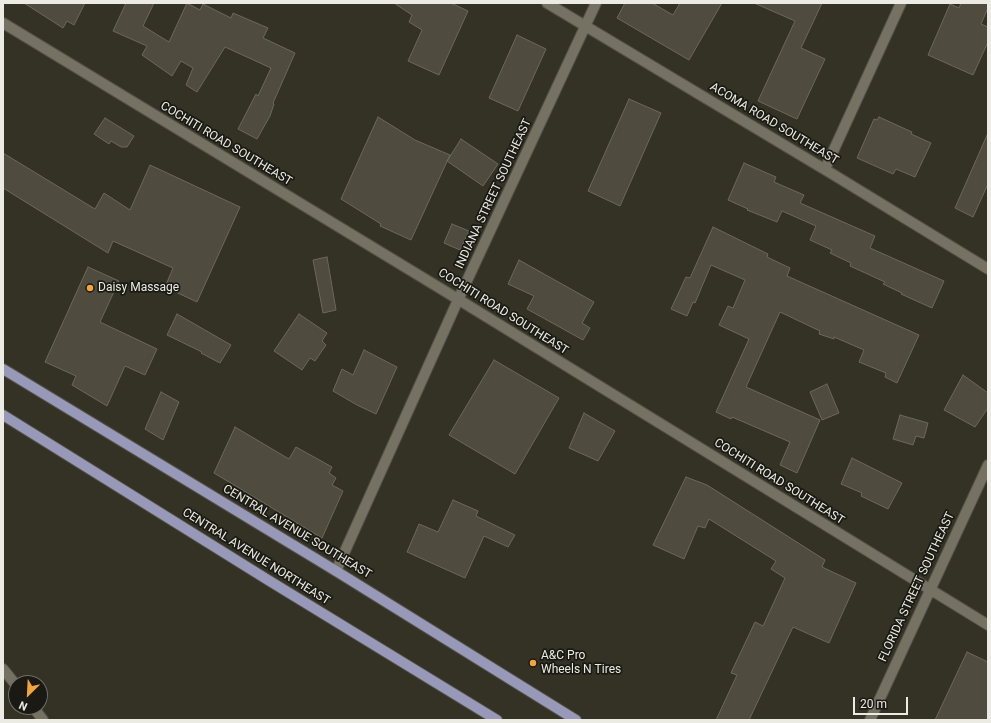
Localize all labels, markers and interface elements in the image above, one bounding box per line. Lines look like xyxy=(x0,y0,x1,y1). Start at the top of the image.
street label: ACOMA ROAD SOUTHEAST xyxy=(707,80,841,168)
street label: COCHITI ROAD SOUTHEAST xyxy=(158,99,294,189)
street label: INDIANA STREET SOUTHEAST xyxy=(453,117,535,271)
street label: COCHITI ROAD SOUTHEAST xyxy=(435,266,571,358)
place label: Daisy Massage xyxy=(98,281,179,295)
marker: Daisy Massage xyxy=(85,283,95,293)
street label: COCHITI ROAD SOUTHEAST xyxy=(711,436,847,528)
street label: CENTRAL AVENUE SOUTHEAST xyxy=(220,482,374,582)
street label: CENTRAL AVENUE NORTHEAST xyxy=(180,506,332,608)
street label: FLORIDA STREET SOUTHEAST xyxy=(876,510,958,664)
place label: A&C Pro Wheels N Tires xyxy=(541,649,621,677)
marker: A&C Pro Wheels N Tires xyxy=(528,658,538,668)
north arrow xyxy=(8,675,48,715)
scale bar xyxy=(855,689,910,715)
text: 20 m xyxy=(860,697,887,711)
text: N xyxy=(17,698,30,713)

